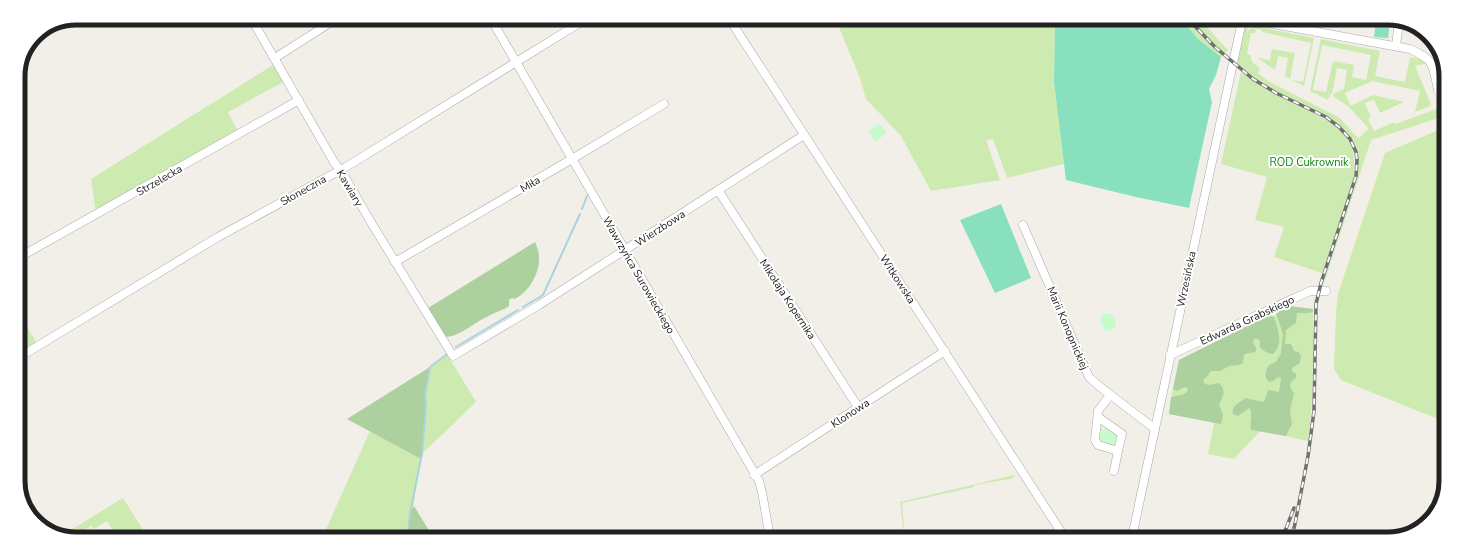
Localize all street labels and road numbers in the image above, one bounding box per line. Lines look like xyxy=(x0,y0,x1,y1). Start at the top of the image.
street label: Strzelecka xyxy=(133,161,185,200)
street label: Kawiary xyxy=(333,167,367,210)
street label: Słoneczna xyxy=(278,172,329,209)
street label: Miła xyxy=(517,173,543,196)
street label: Wierzbowa xyxy=(632,207,688,250)
street label: Wawrzyńca Surowieckiego xyxy=(599,214,678,337)
street label: Wrzesińska xyxy=(1173,250,1200,309)
street label: Witkowska xyxy=(876,252,919,307)
street label: Mikołaja Kopernika xyxy=(756,256,819,342)
street label: Marii Konopnickiej xyxy=(1043,284,1092,372)
street label: Edwarda Grabskiego xyxy=(1198,292,1297,349)
street label: Klonowa xyxy=(828,395,873,432)

